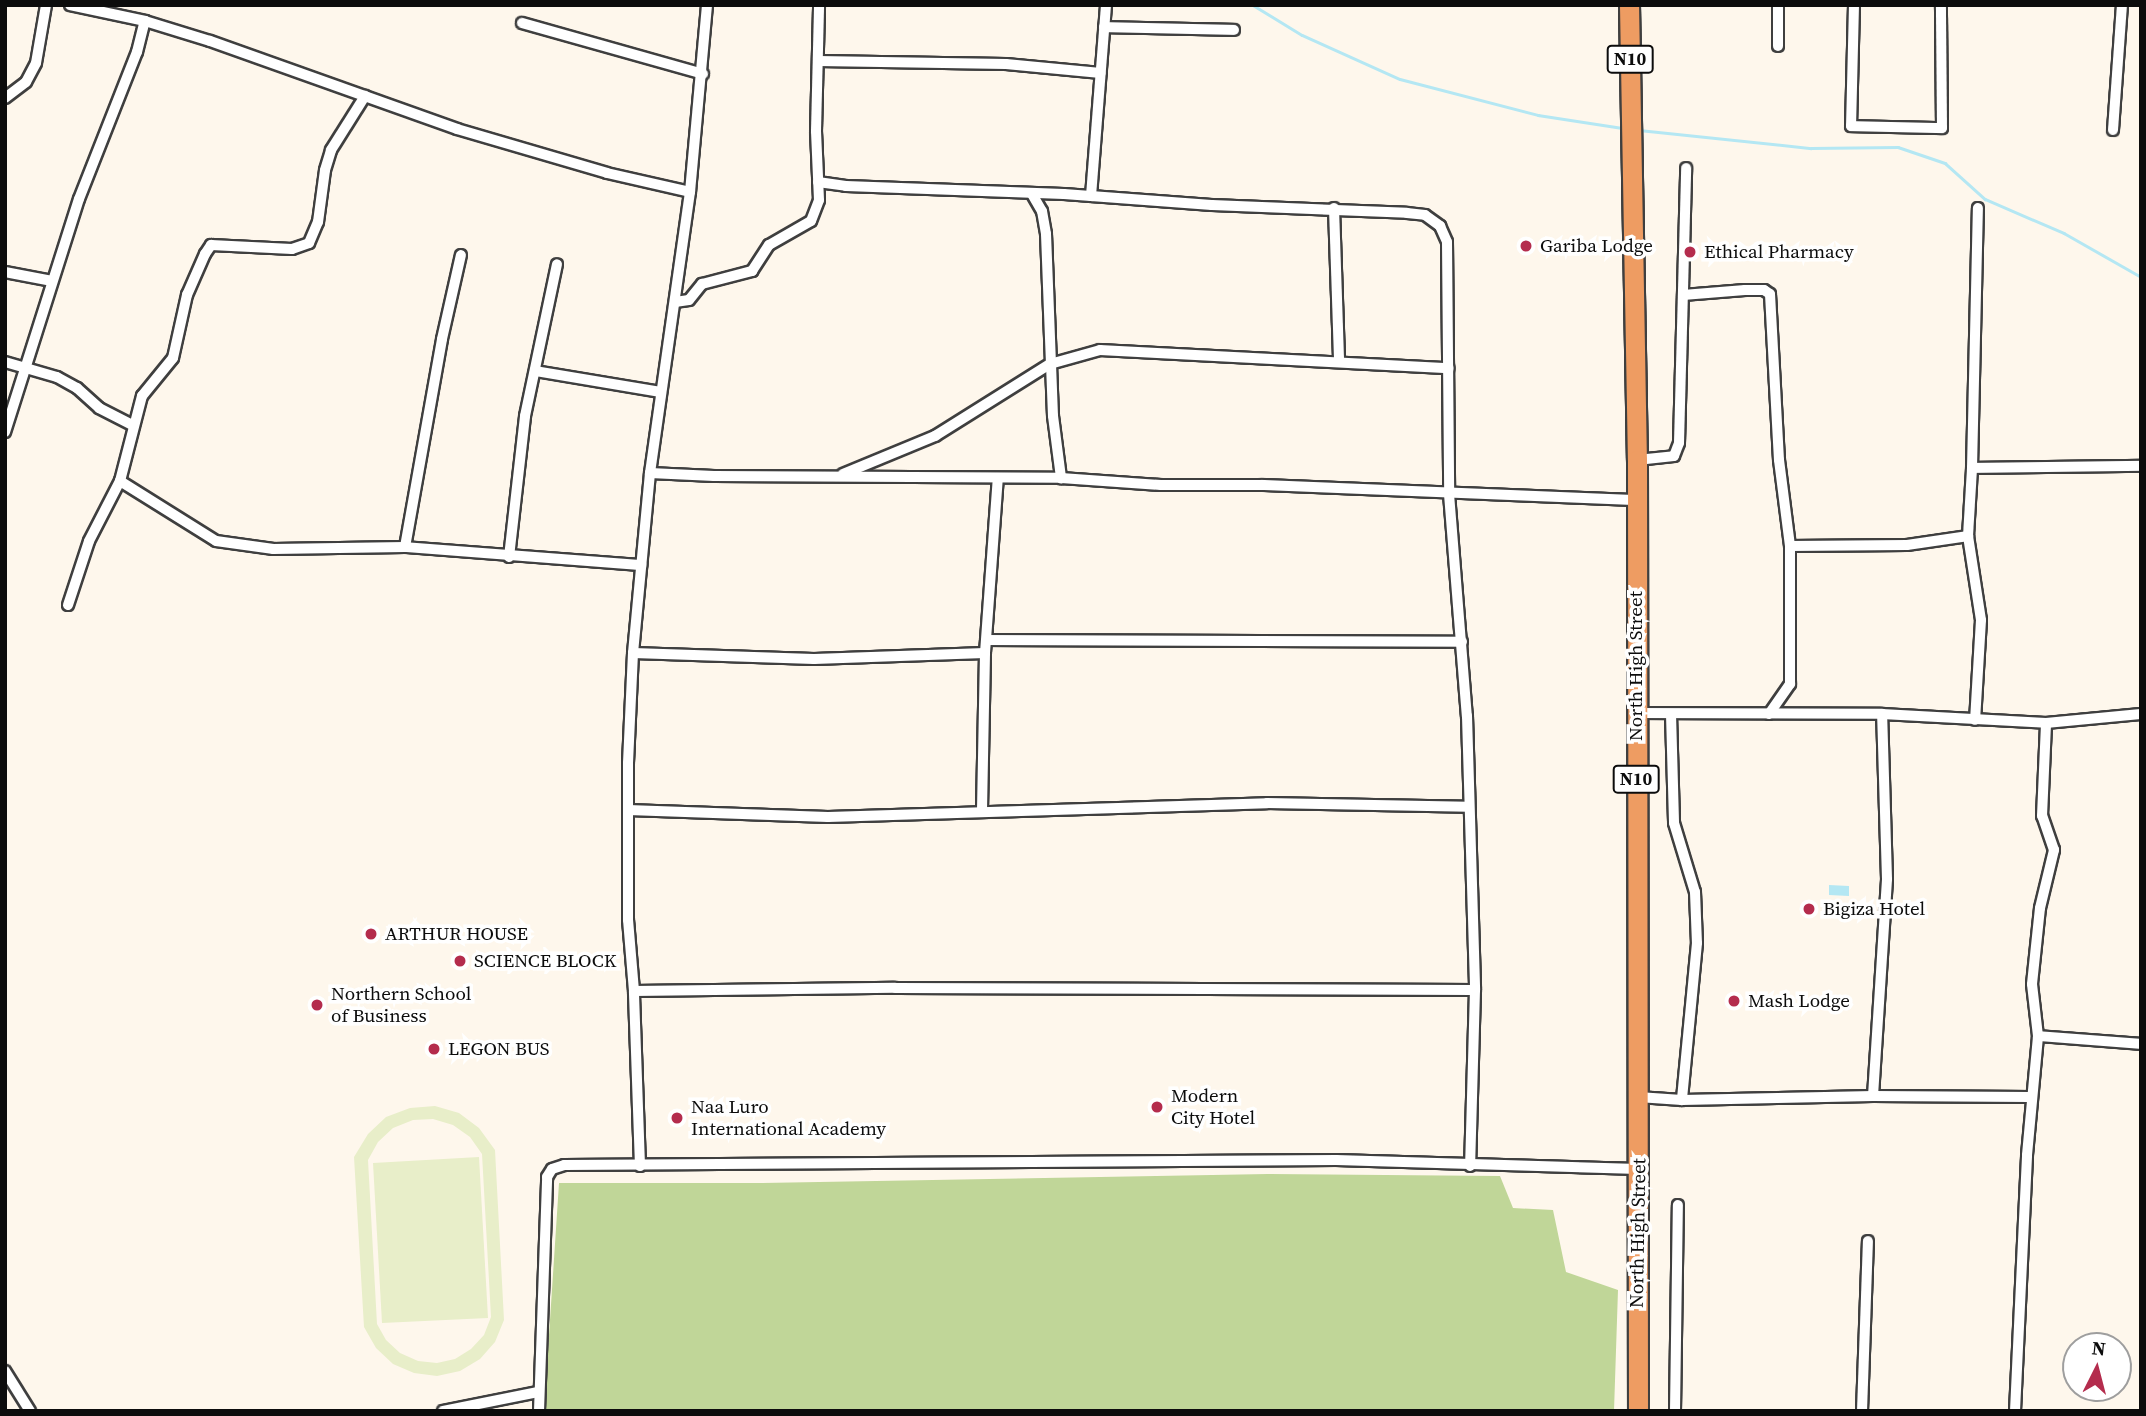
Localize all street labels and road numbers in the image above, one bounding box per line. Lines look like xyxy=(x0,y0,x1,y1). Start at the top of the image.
road number: N10 xyxy=(1606,44,1654,74)
street label: North High Street xyxy=(1625,591,1647,741)
road number: N10 xyxy=(1612,764,1660,794)
street label: North High Street xyxy=(1625,1158,1651,1308)

